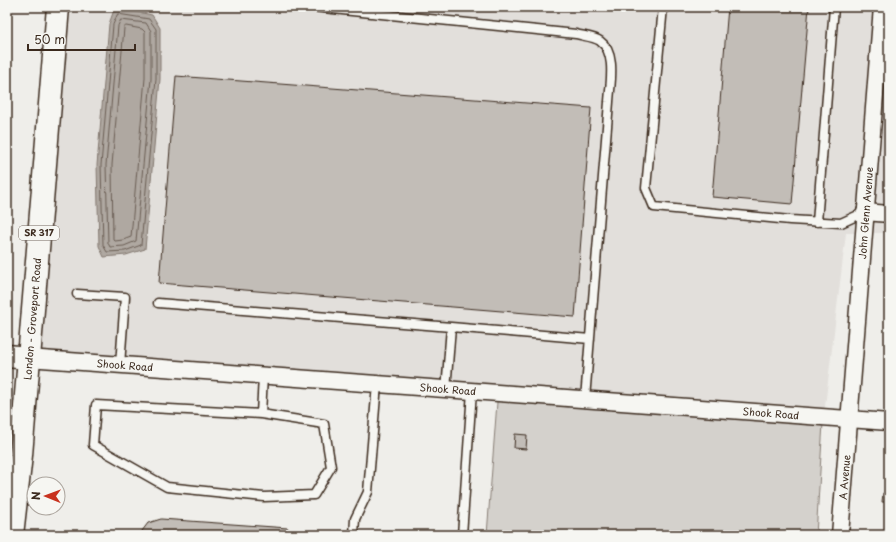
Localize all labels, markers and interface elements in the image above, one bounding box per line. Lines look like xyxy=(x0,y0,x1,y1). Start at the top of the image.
scale bar xyxy=(28,26,135,52)
text: 50 m xyxy=(34,30,65,48)
street label: John Glenn Avenue xyxy=(854,166,876,260)
road number: SR 317 xyxy=(19,226,59,240)
street label: London - Groveport Road xyxy=(19,257,44,381)
street label: Shook Road xyxy=(96,355,154,374)
street label: Shook Road xyxy=(419,379,477,398)
street label: Shook Road xyxy=(742,403,800,422)
street label: A Avenue xyxy=(835,453,853,500)
north arrow xyxy=(26,476,66,516)
text: N xyxy=(27,491,44,500)

